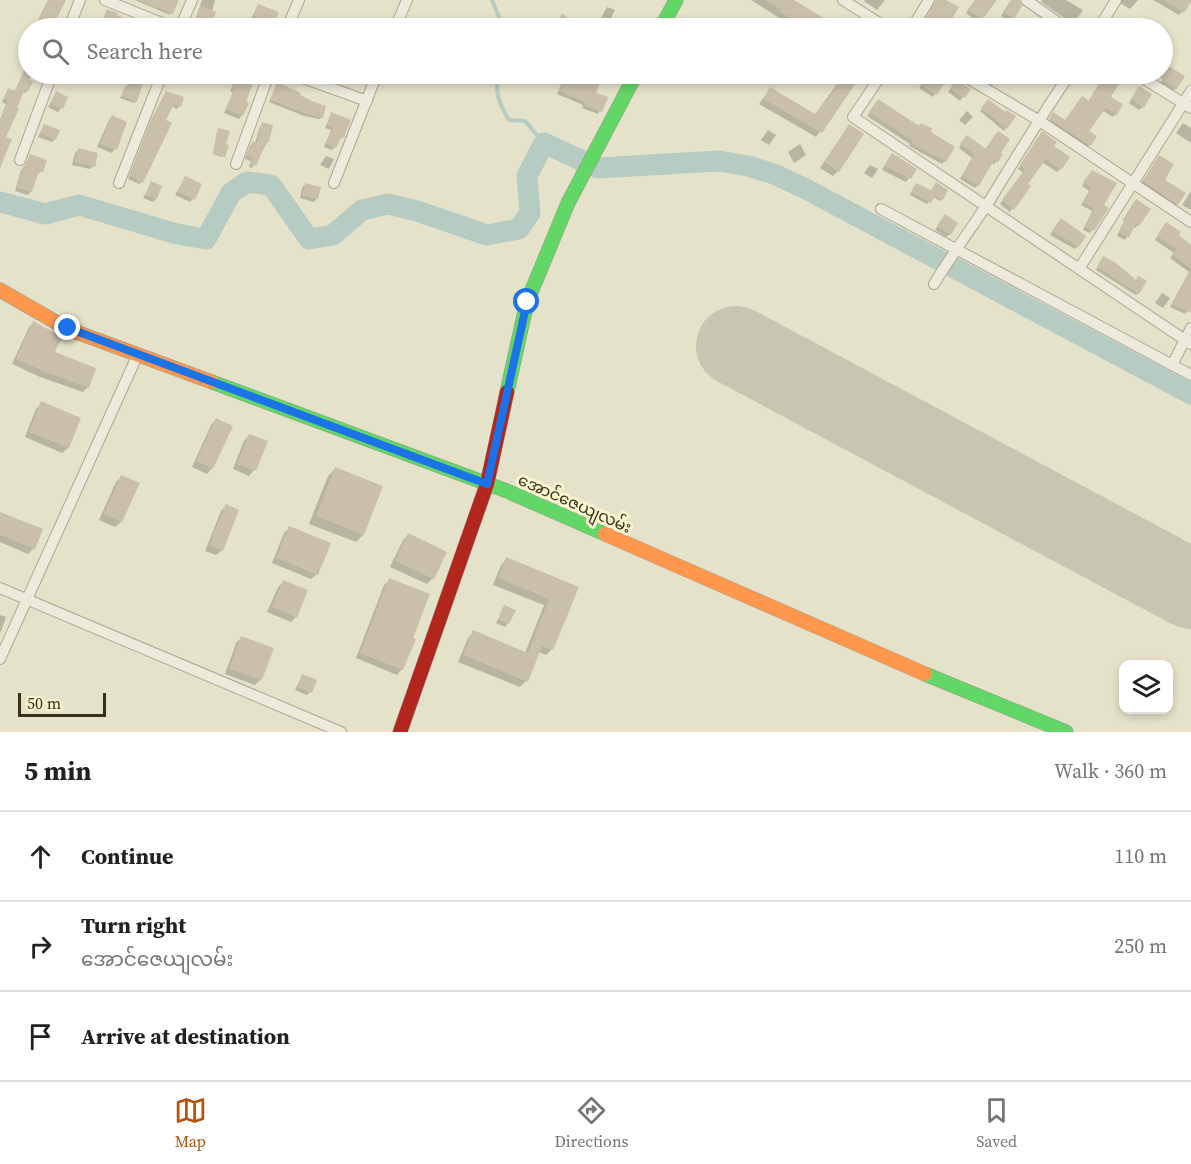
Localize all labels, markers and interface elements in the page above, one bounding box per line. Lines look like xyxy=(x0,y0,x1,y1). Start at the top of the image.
search box xyxy=(18,18,1173,84)
icon: search xyxy=(39,35,72,68)
text: Search here xyxy=(87,36,203,66)
route start xyxy=(513,288,539,314)
route end xyxy=(54,314,80,340)
street label: အောင်ဇေယျလမ်း xyxy=(514,468,635,541)
map controls xyxy=(1119,660,1173,714)
button: layers xyxy=(1119,660,1173,714)
scale bar xyxy=(18,690,106,718)
text: 50 m xyxy=(27,692,61,714)
text: 5 min xyxy=(24,753,91,789)
text: Walk · 360 m xyxy=(1054,757,1167,785)
icon: ahead xyxy=(24,840,57,873)
text: Continue xyxy=(81,841,174,871)
text: 110 m xyxy=(1114,842,1167,870)
text: Turn right xyxy=(81,910,186,940)
icon: right xyxy=(24,930,57,963)
text: 250 m xyxy=(1114,932,1167,960)
text: အောင်ဇေယျလမ်း xyxy=(81,945,233,973)
icon: arrive xyxy=(24,1020,57,1053)
text: Arrive at destination xyxy=(81,1021,290,1051)
tab: Map xyxy=(174,1094,207,1152)
tab: Directions xyxy=(554,1094,629,1152)
tab: Saved xyxy=(976,1094,1017,1152)

